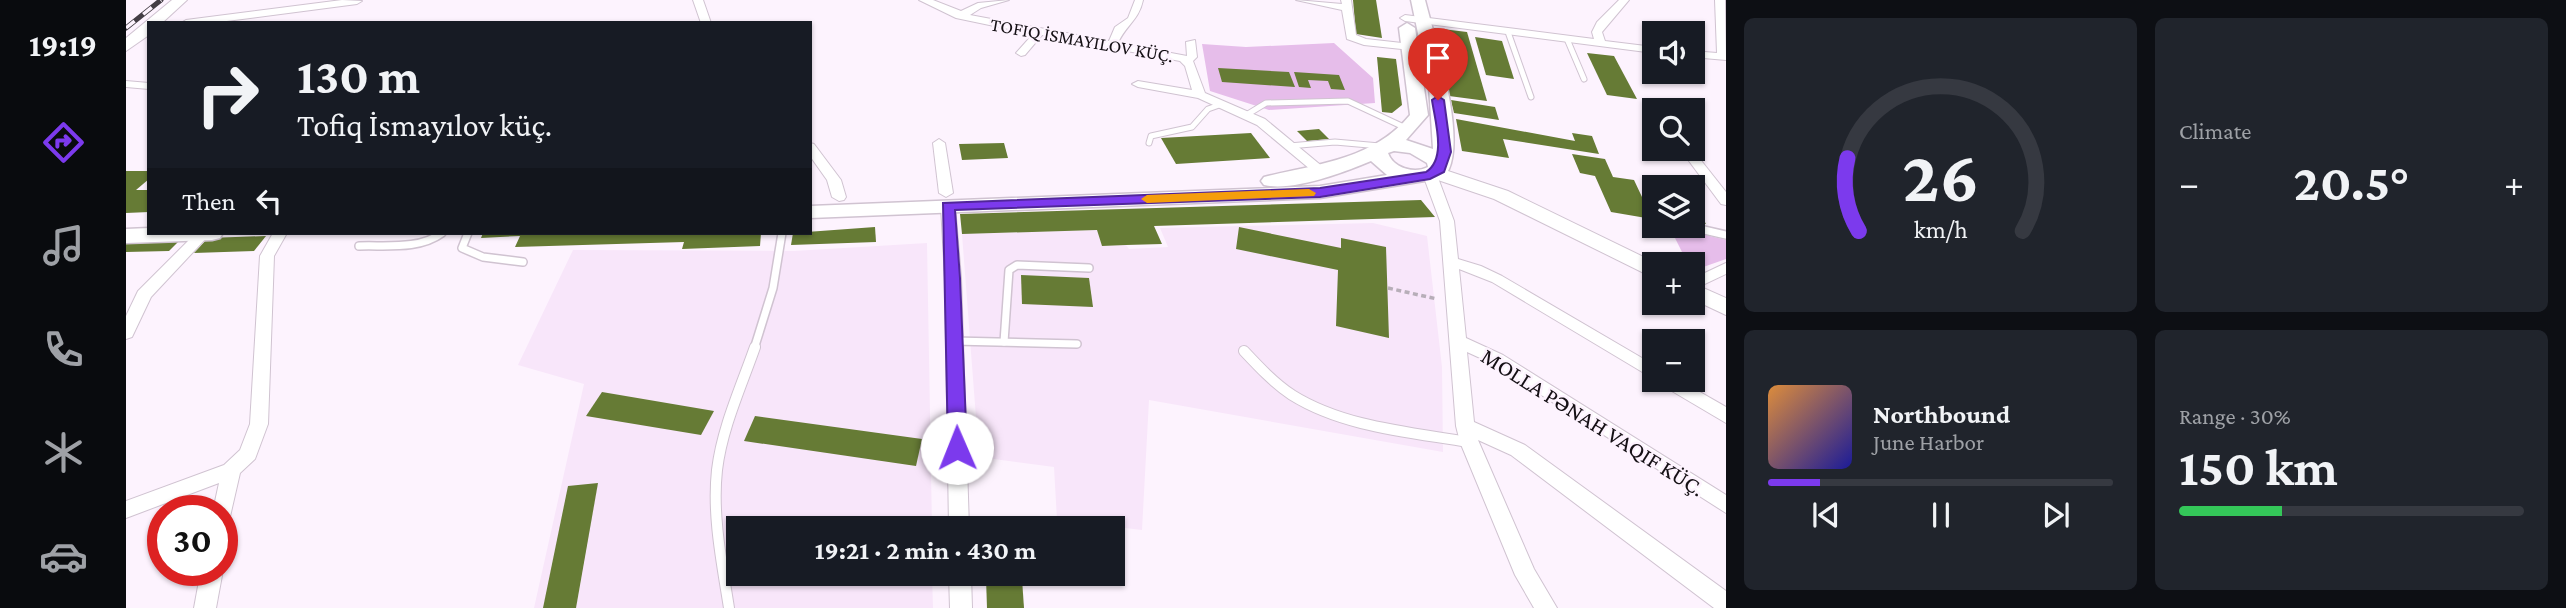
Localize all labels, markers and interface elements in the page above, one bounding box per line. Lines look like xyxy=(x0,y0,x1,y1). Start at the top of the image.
street label: TOFIQ İSMAYILOV KÜÇ. xyxy=(989,14,1175,66)
map controls xyxy=(1642,21,1705,392)
button: sound xyxy=(1642,21,1705,84)
text: 19:19 xyxy=(29,27,97,63)
pin xyxy=(1408,28,1468,100)
icon: arrive xyxy=(1419,39,1457,77)
icon: right xyxy=(182,49,273,140)
text: 130 m xyxy=(297,49,420,104)
button: search xyxy=(1642,98,1705,161)
text: Tofiq İsmayılov küç. xyxy=(297,107,552,143)
icon: directions xyxy=(39,118,88,167)
text: Climate xyxy=(2179,118,2251,144)
text: 26 xyxy=(1902,136,1979,217)
text: 20.5° xyxy=(2294,153,2409,211)
text: − xyxy=(2179,162,2199,204)
text: + xyxy=(2504,162,2524,204)
button: layers xyxy=(1642,175,1705,238)
icon: left xyxy=(250,182,288,220)
text: Then xyxy=(182,187,236,216)
text: km/h xyxy=(1914,216,1967,243)
icon: music xyxy=(39,221,88,270)
button: + xyxy=(1642,252,1705,315)
icon: phone xyxy=(39,325,88,374)
button: − xyxy=(1642,329,1705,392)
street label: MOLLA PƏNAH VAQIF KÜÇ. xyxy=(1477,343,1709,501)
text: Northbound xyxy=(1873,400,2010,429)
text: Range · 30% xyxy=(2179,403,2291,429)
position arrow xyxy=(920,411,994,485)
icon: climate xyxy=(39,428,88,477)
text: June Harbor xyxy=(1873,429,1984,455)
text: 150 km xyxy=(2179,438,2338,496)
speed limit sign: 30 xyxy=(147,495,238,586)
icon: previous xyxy=(1807,496,1845,534)
icon: pause xyxy=(1922,496,1960,534)
icon: next xyxy=(2037,496,2075,534)
icon: car xyxy=(39,532,88,581)
text: 19:21 · 2 min · 430 m xyxy=(815,536,1036,565)

